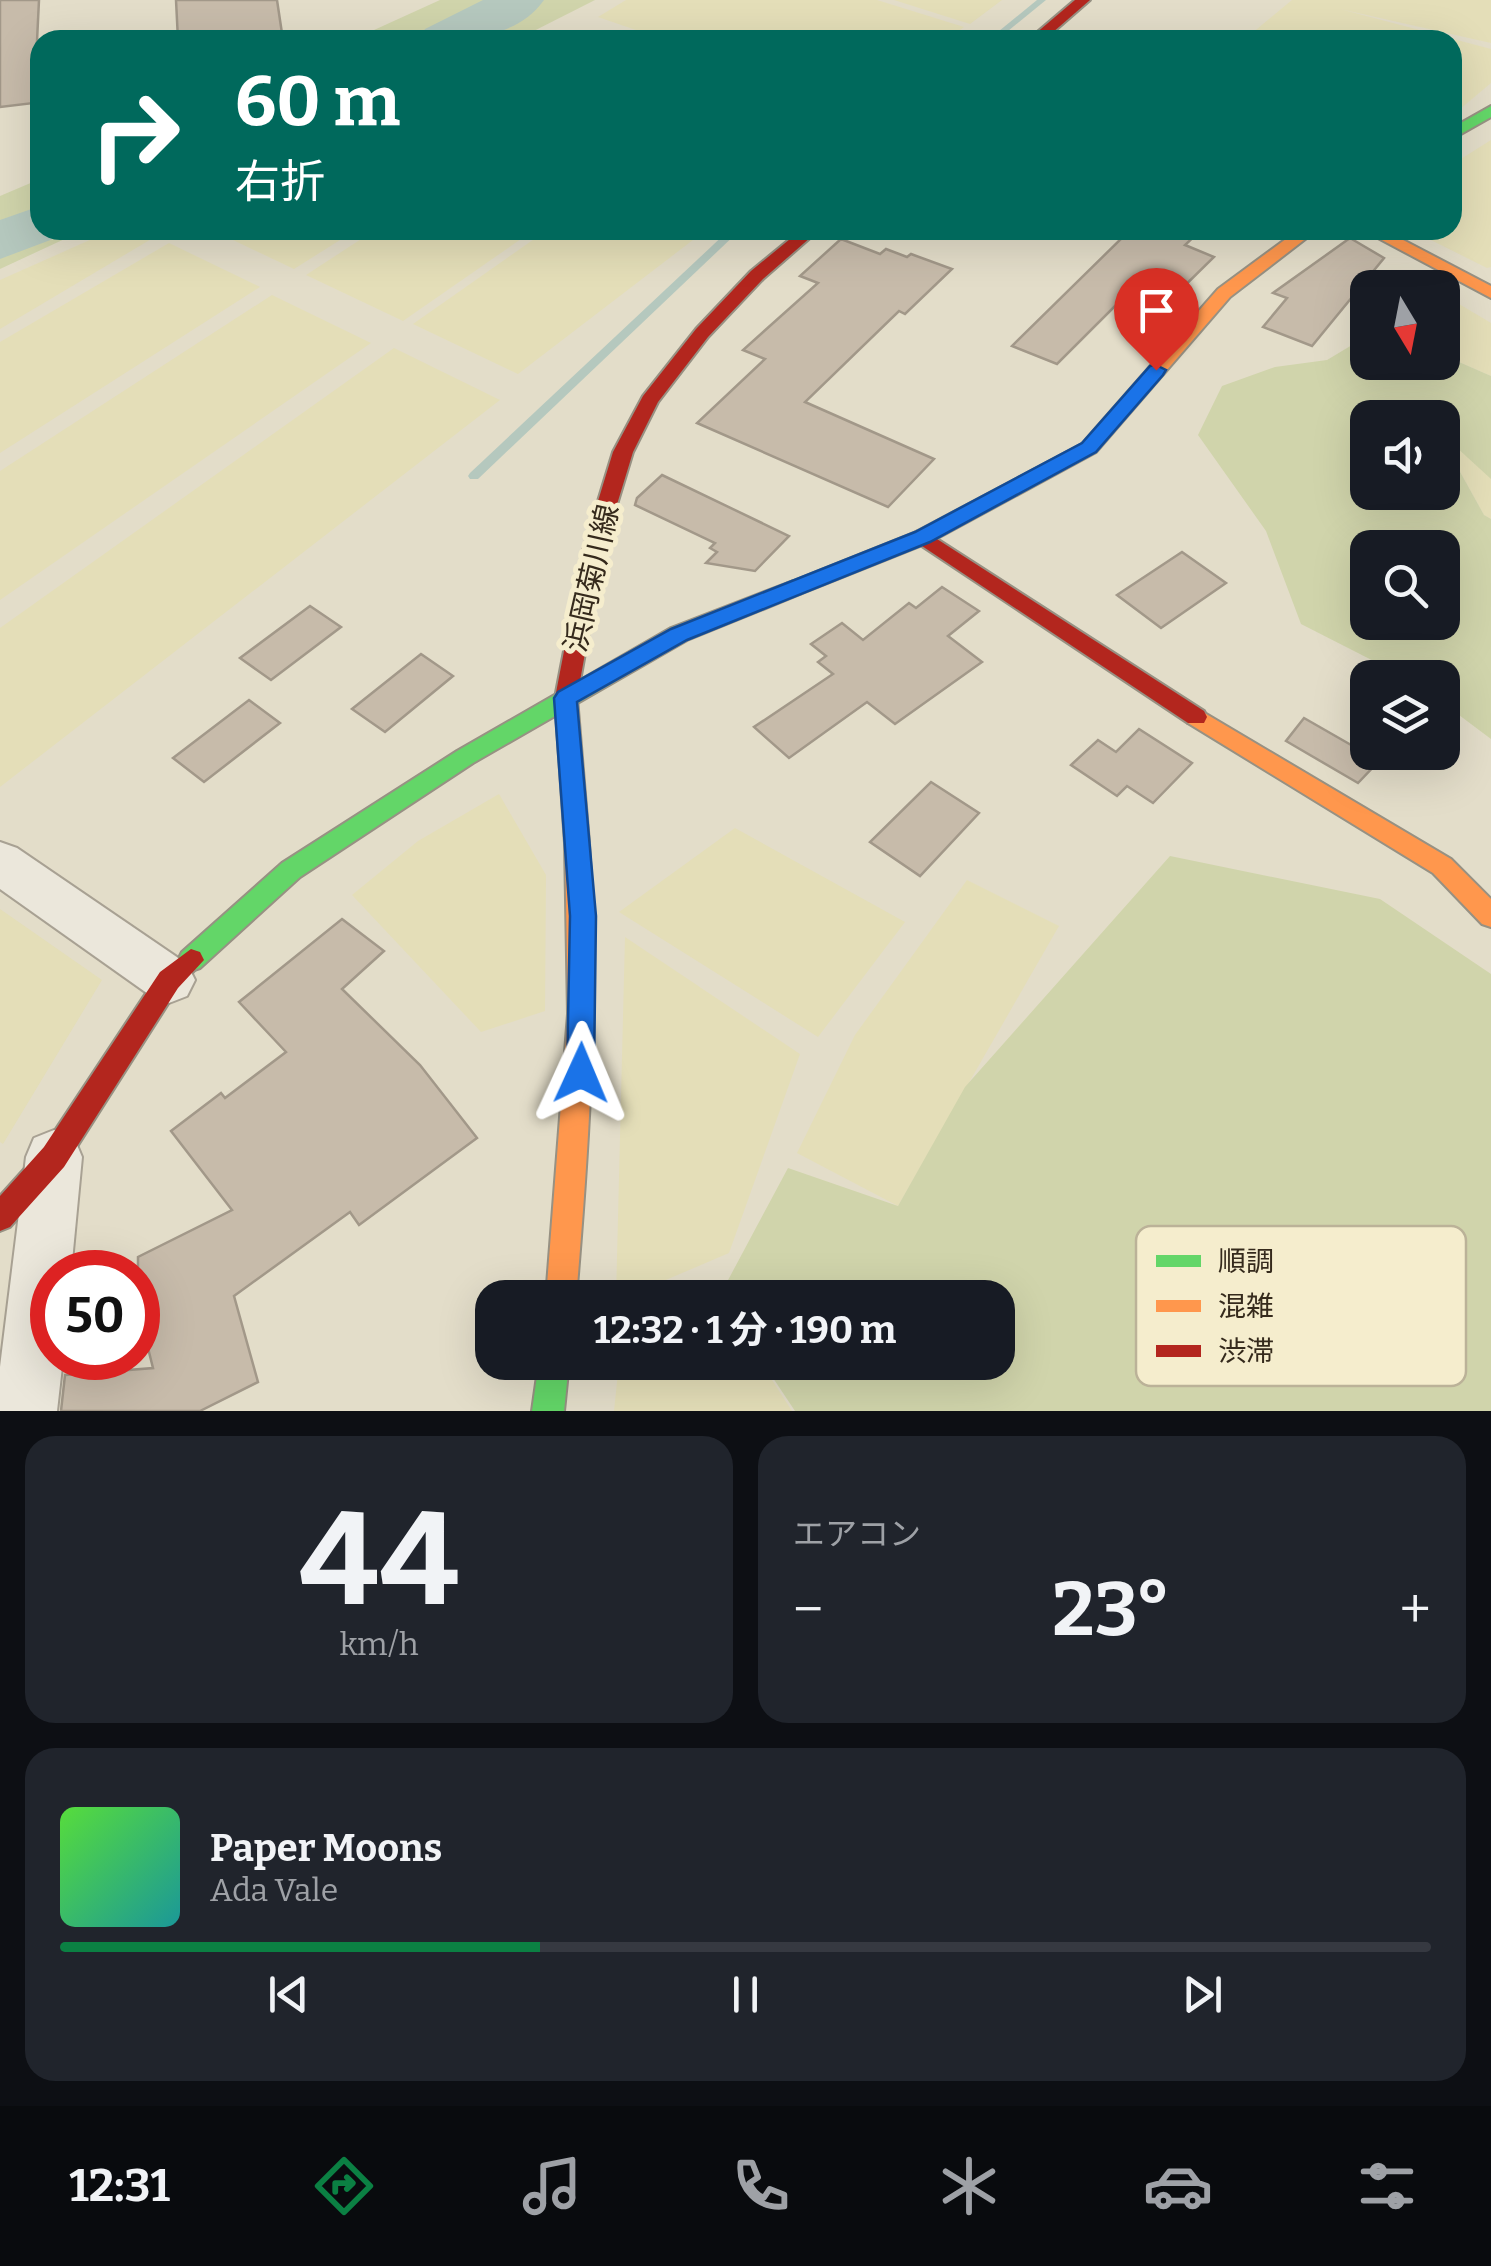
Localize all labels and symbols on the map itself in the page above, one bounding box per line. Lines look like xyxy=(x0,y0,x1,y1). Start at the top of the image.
pin xyxy=(1114,268,1199,371)
north arrow xyxy=(1350,270,1460,380)
street label: 浜岡菊川線 xyxy=(558,501,626,655)
position arrow xyxy=(529,1021,633,1125)
legend xyxy=(1136,1226,1466,1386)
text: 順調 xyxy=(1218,1245,1274,1278)
speed limit sign: 50 xyxy=(30,1250,160,1380)
text: 混雑 xyxy=(1218,1290,1274,1323)
text: 渋滞 xyxy=(1218,1335,1274,1368)

